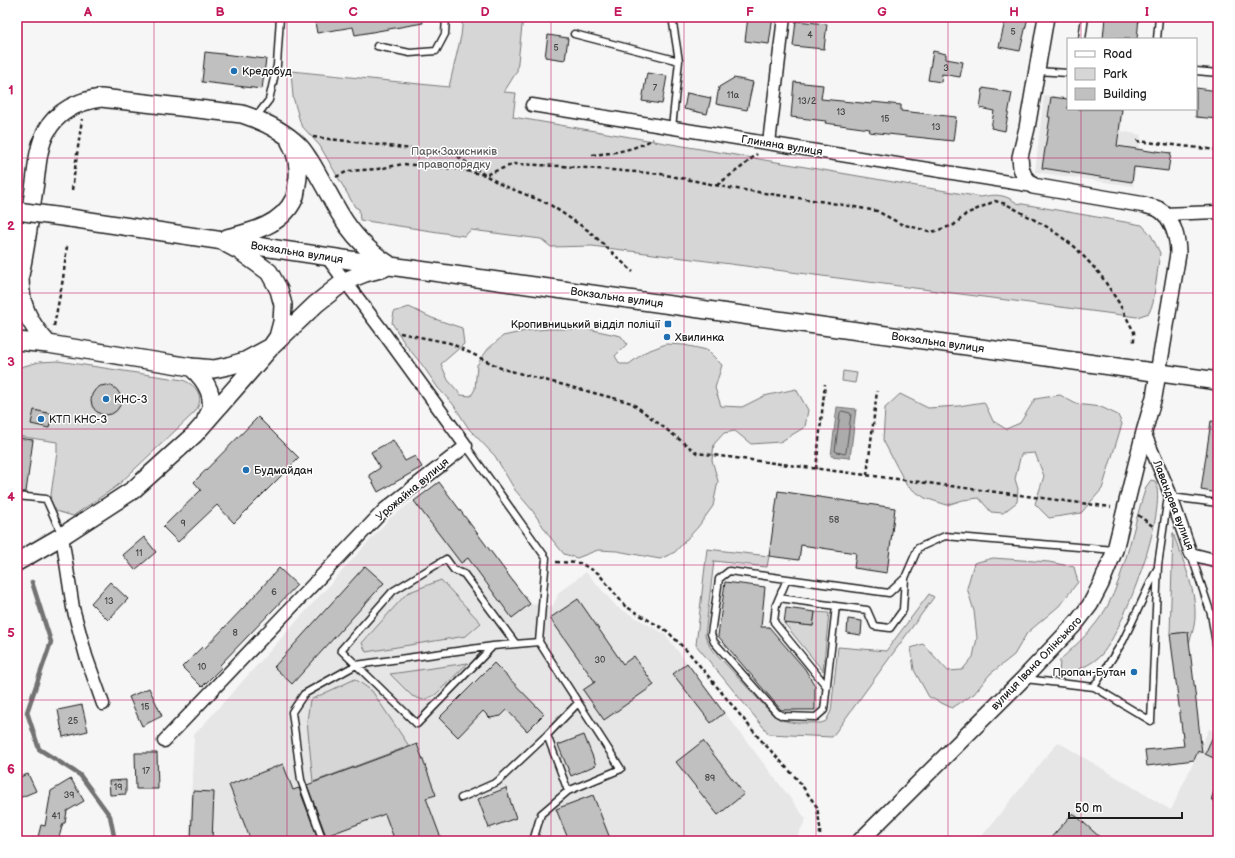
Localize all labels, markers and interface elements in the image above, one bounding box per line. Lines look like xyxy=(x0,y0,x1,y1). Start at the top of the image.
text: A xyxy=(83,4,92,20)
text: B xyxy=(215,4,225,20)
text: C xyxy=(348,4,358,20)
text: D xyxy=(480,4,490,20)
text: E xyxy=(614,4,623,20)
text: F xyxy=(746,4,754,20)
text: G xyxy=(877,4,887,20)
text: H xyxy=(1009,4,1019,20)
text: I xyxy=(1145,4,1149,20)
house number: 5 xyxy=(1010,27,1016,38)
house number: 4 xyxy=(807,30,813,41)
legend xyxy=(1067,38,1197,110)
house number: 5 xyxy=(553,43,559,54)
text: Road xyxy=(1103,47,1132,62)
house number: 3 xyxy=(943,63,949,74)
place label: Кредобуд xyxy=(242,65,292,78)
marker: Кредобуд xyxy=(229,66,239,76)
text: Park xyxy=(1103,67,1127,82)
text: 1 xyxy=(8,82,14,98)
house number: 7 xyxy=(653,83,658,94)
text: Building xyxy=(1103,87,1147,102)
house number: 11а xyxy=(727,90,740,101)
house number: 13/2 xyxy=(798,96,817,107)
house number: 13 xyxy=(836,107,846,118)
house number: 15 xyxy=(881,114,889,125)
house number: 13 xyxy=(931,122,941,133)
street label: Глиняна вулиця xyxy=(740,133,824,158)
park label: Парк Захисників правопорядку xyxy=(411,145,497,171)
text: 2 xyxy=(7,218,15,234)
street label: Вокзальна вулиця xyxy=(250,239,344,266)
street label: Вокзальна вулиця xyxy=(570,285,664,310)
place label: Кропивницький відділ поліції xyxy=(511,318,660,331)
marker: Кропивницький відділ поліції xyxy=(663,319,673,329)
street label: Вокзальна вулиця xyxy=(891,330,985,355)
place label: Хвилинка xyxy=(675,331,725,344)
marker: Хвилинка xyxy=(662,332,672,342)
text: 3 xyxy=(7,354,15,370)
place label: КНС-3 xyxy=(114,393,148,406)
marker: КНС-3 xyxy=(101,394,111,404)
place label: КТП КНС-3 xyxy=(49,413,107,426)
marker: КТП КНС-3 xyxy=(36,414,46,424)
street label: Урожайна вулиця xyxy=(373,455,451,524)
street label: Лавандова вулиця xyxy=(1150,457,1197,552)
place label: Будмайдан xyxy=(254,464,313,477)
marker: Будмайдан xyxy=(241,465,251,475)
text: 4 xyxy=(7,489,15,505)
house number: 58 xyxy=(829,515,839,526)
house number: 9 xyxy=(180,518,186,529)
house number: 11 xyxy=(136,548,142,559)
house number: 6 xyxy=(271,587,277,598)
house number: 13 xyxy=(104,596,114,607)
street label: вулиця Івана Олінського xyxy=(988,614,1085,713)
text: 5 xyxy=(7,625,15,641)
house number: 8 xyxy=(232,628,238,639)
house number: 30 xyxy=(595,655,605,666)
house number: 10 xyxy=(198,662,206,673)
place label: Пропан-Бутан xyxy=(1052,666,1126,679)
marker: Пропан-Бутан xyxy=(1129,667,1139,677)
house number: 15 xyxy=(141,702,149,713)
house number: 25 xyxy=(68,716,78,727)
text: 6 xyxy=(7,761,15,777)
house number: 17 xyxy=(142,766,151,777)
house number: 89 xyxy=(705,773,715,784)
house number: 19 xyxy=(114,782,122,793)
house number: 39 xyxy=(64,790,74,801)
scale bar xyxy=(1069,794,1182,820)
text: 50 m xyxy=(1075,801,1102,816)
house number: 41 xyxy=(52,811,60,822)

